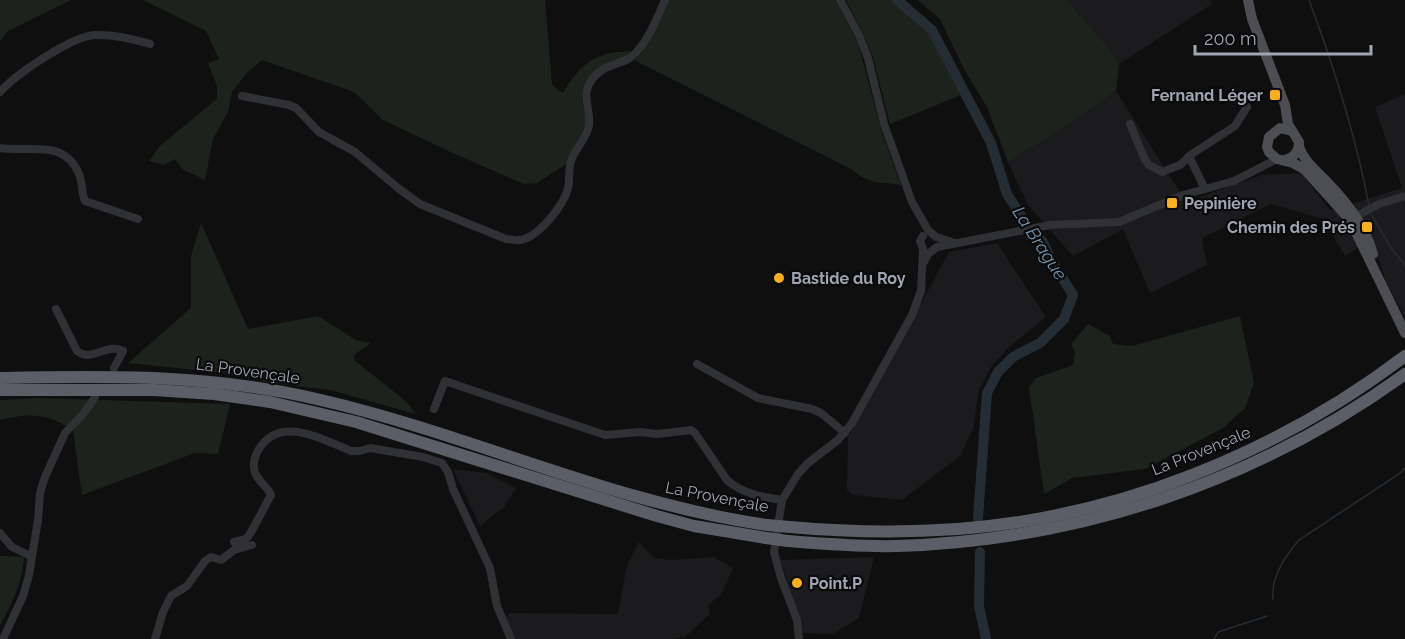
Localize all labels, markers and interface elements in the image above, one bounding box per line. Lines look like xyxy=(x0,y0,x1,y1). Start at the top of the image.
scale bar xyxy=(1195,18,1370,56)
text: 200 m xyxy=(1204,28,1257,49)
place label: Fernand Léger xyxy=(1151,86,1263,105)
marker: Fernand Léger xyxy=(1268,88,1282,102)
place label: Pepinière xyxy=(1184,194,1257,213)
marker: Pepinière xyxy=(1165,196,1179,210)
water label: La Brague xyxy=(1008,202,1072,284)
place label: Chemin des Prés xyxy=(1227,218,1355,237)
marker: Chemin des Prés xyxy=(1360,220,1374,234)
place label: Bastide du Roy xyxy=(791,269,906,288)
marker: Bastide du Roy xyxy=(772,271,786,285)
street label: La Provençale xyxy=(195,354,301,388)
street label: La Provençale xyxy=(1149,423,1253,479)
street label: La Provençale xyxy=(664,478,770,516)
place label: Point.P xyxy=(809,574,862,593)
marker: Point.P xyxy=(790,576,804,590)

